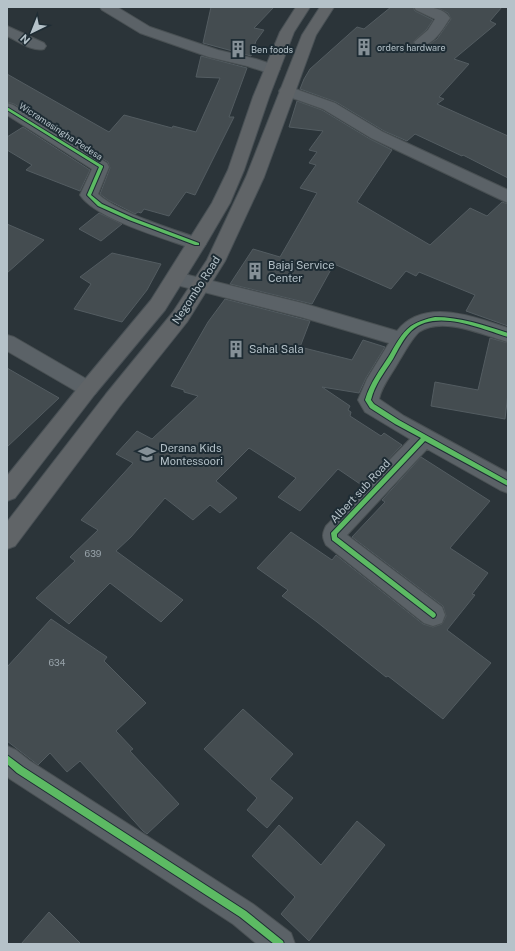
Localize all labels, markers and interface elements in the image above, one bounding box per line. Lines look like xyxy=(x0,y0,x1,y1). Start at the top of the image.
north arrow xyxy=(12,12,52,52)
text: N xyxy=(18,32,32,47)
building icon: orders hardware xyxy=(354,37,374,57)
building icon: Ben foods xyxy=(228,39,248,59)
place label: orders hardware xyxy=(377,42,446,53)
place label: Ben foods xyxy=(251,44,294,55)
street label: Wicramasingha Pedesa xyxy=(17,100,105,162)
street label: Negombo Road xyxy=(170,254,222,326)
place label: Bajaj Service Center xyxy=(268,259,334,284)
building icon: Bajaj Service Center xyxy=(245,261,265,281)
building icon: Sahal Sala xyxy=(226,339,246,359)
place label: Sahal Sala xyxy=(249,343,304,355)
place label: Derana Kids Montessoori xyxy=(160,442,223,467)
school or university icon: Derana Kids Montessoori xyxy=(137,444,157,464)
street label: Albert sub Road xyxy=(328,457,392,525)
house number: 639 xyxy=(85,548,102,559)
house number: 634 xyxy=(49,657,66,668)

